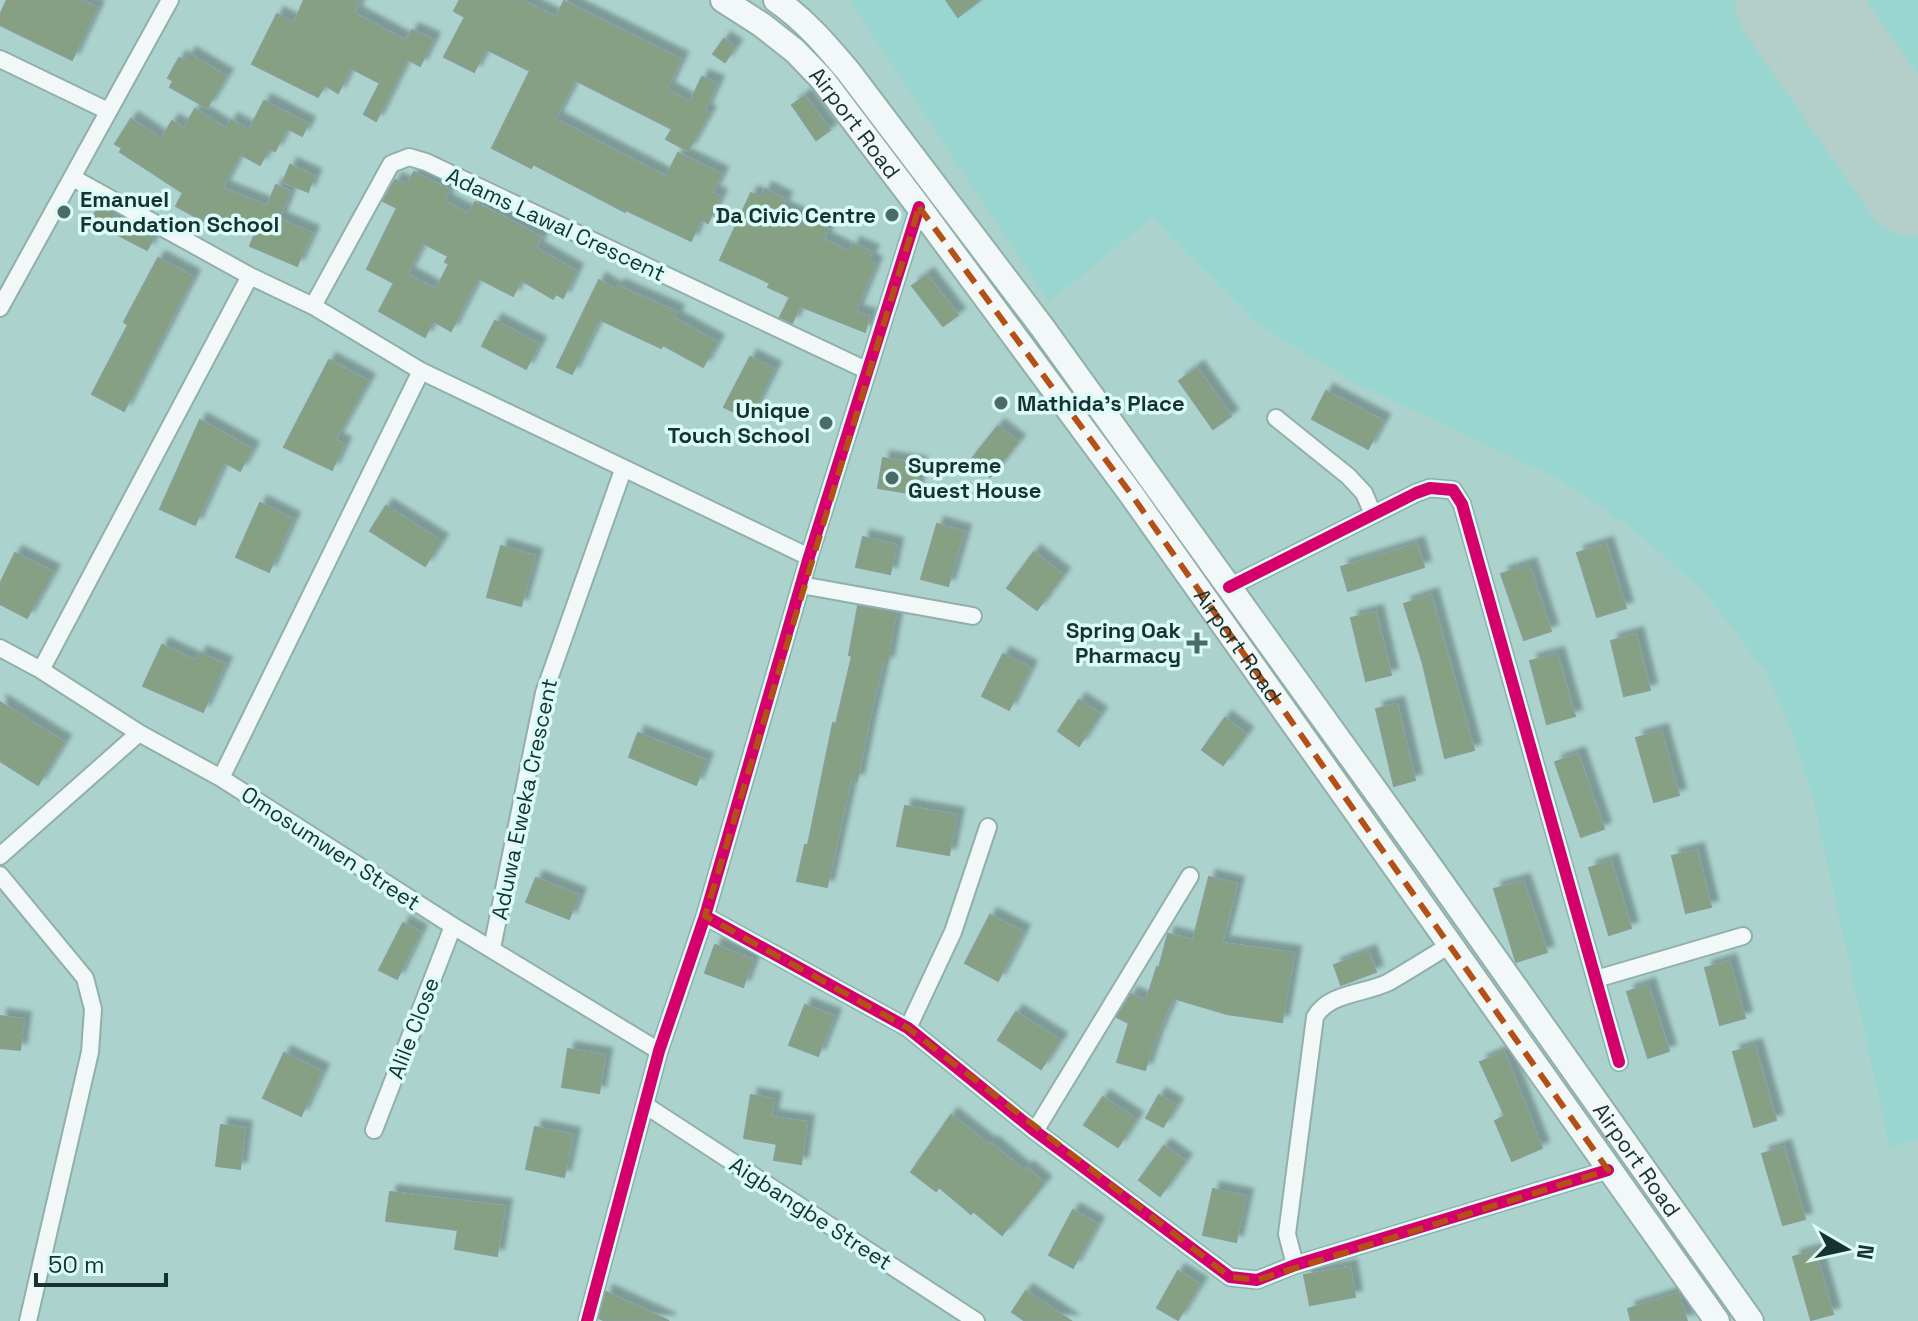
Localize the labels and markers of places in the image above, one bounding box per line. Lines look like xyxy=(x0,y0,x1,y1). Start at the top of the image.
place label: Emanuel Foundation School xyxy=(80,185,279,238)
place label: Da Civic Centre xyxy=(715,201,876,229)
marker: Emanuel Foundation School xyxy=(55,203,73,221)
marker: Da Civic Centre xyxy=(883,206,901,224)
place label: Mathida's Place xyxy=(1017,389,1185,417)
marker: Mathida's Place xyxy=(992,394,1010,412)
place label: Unique Touch School xyxy=(668,396,810,449)
marker: Unique Touch School xyxy=(817,414,835,432)
place label: Supreme Guest House xyxy=(908,451,1041,504)
marker: Supreme Guest House xyxy=(883,469,901,487)
place label: Spring Oak Pharmacy xyxy=(1066,616,1182,669)
marker: Spring Oak Pharmacy xyxy=(1188,634,1206,652)

